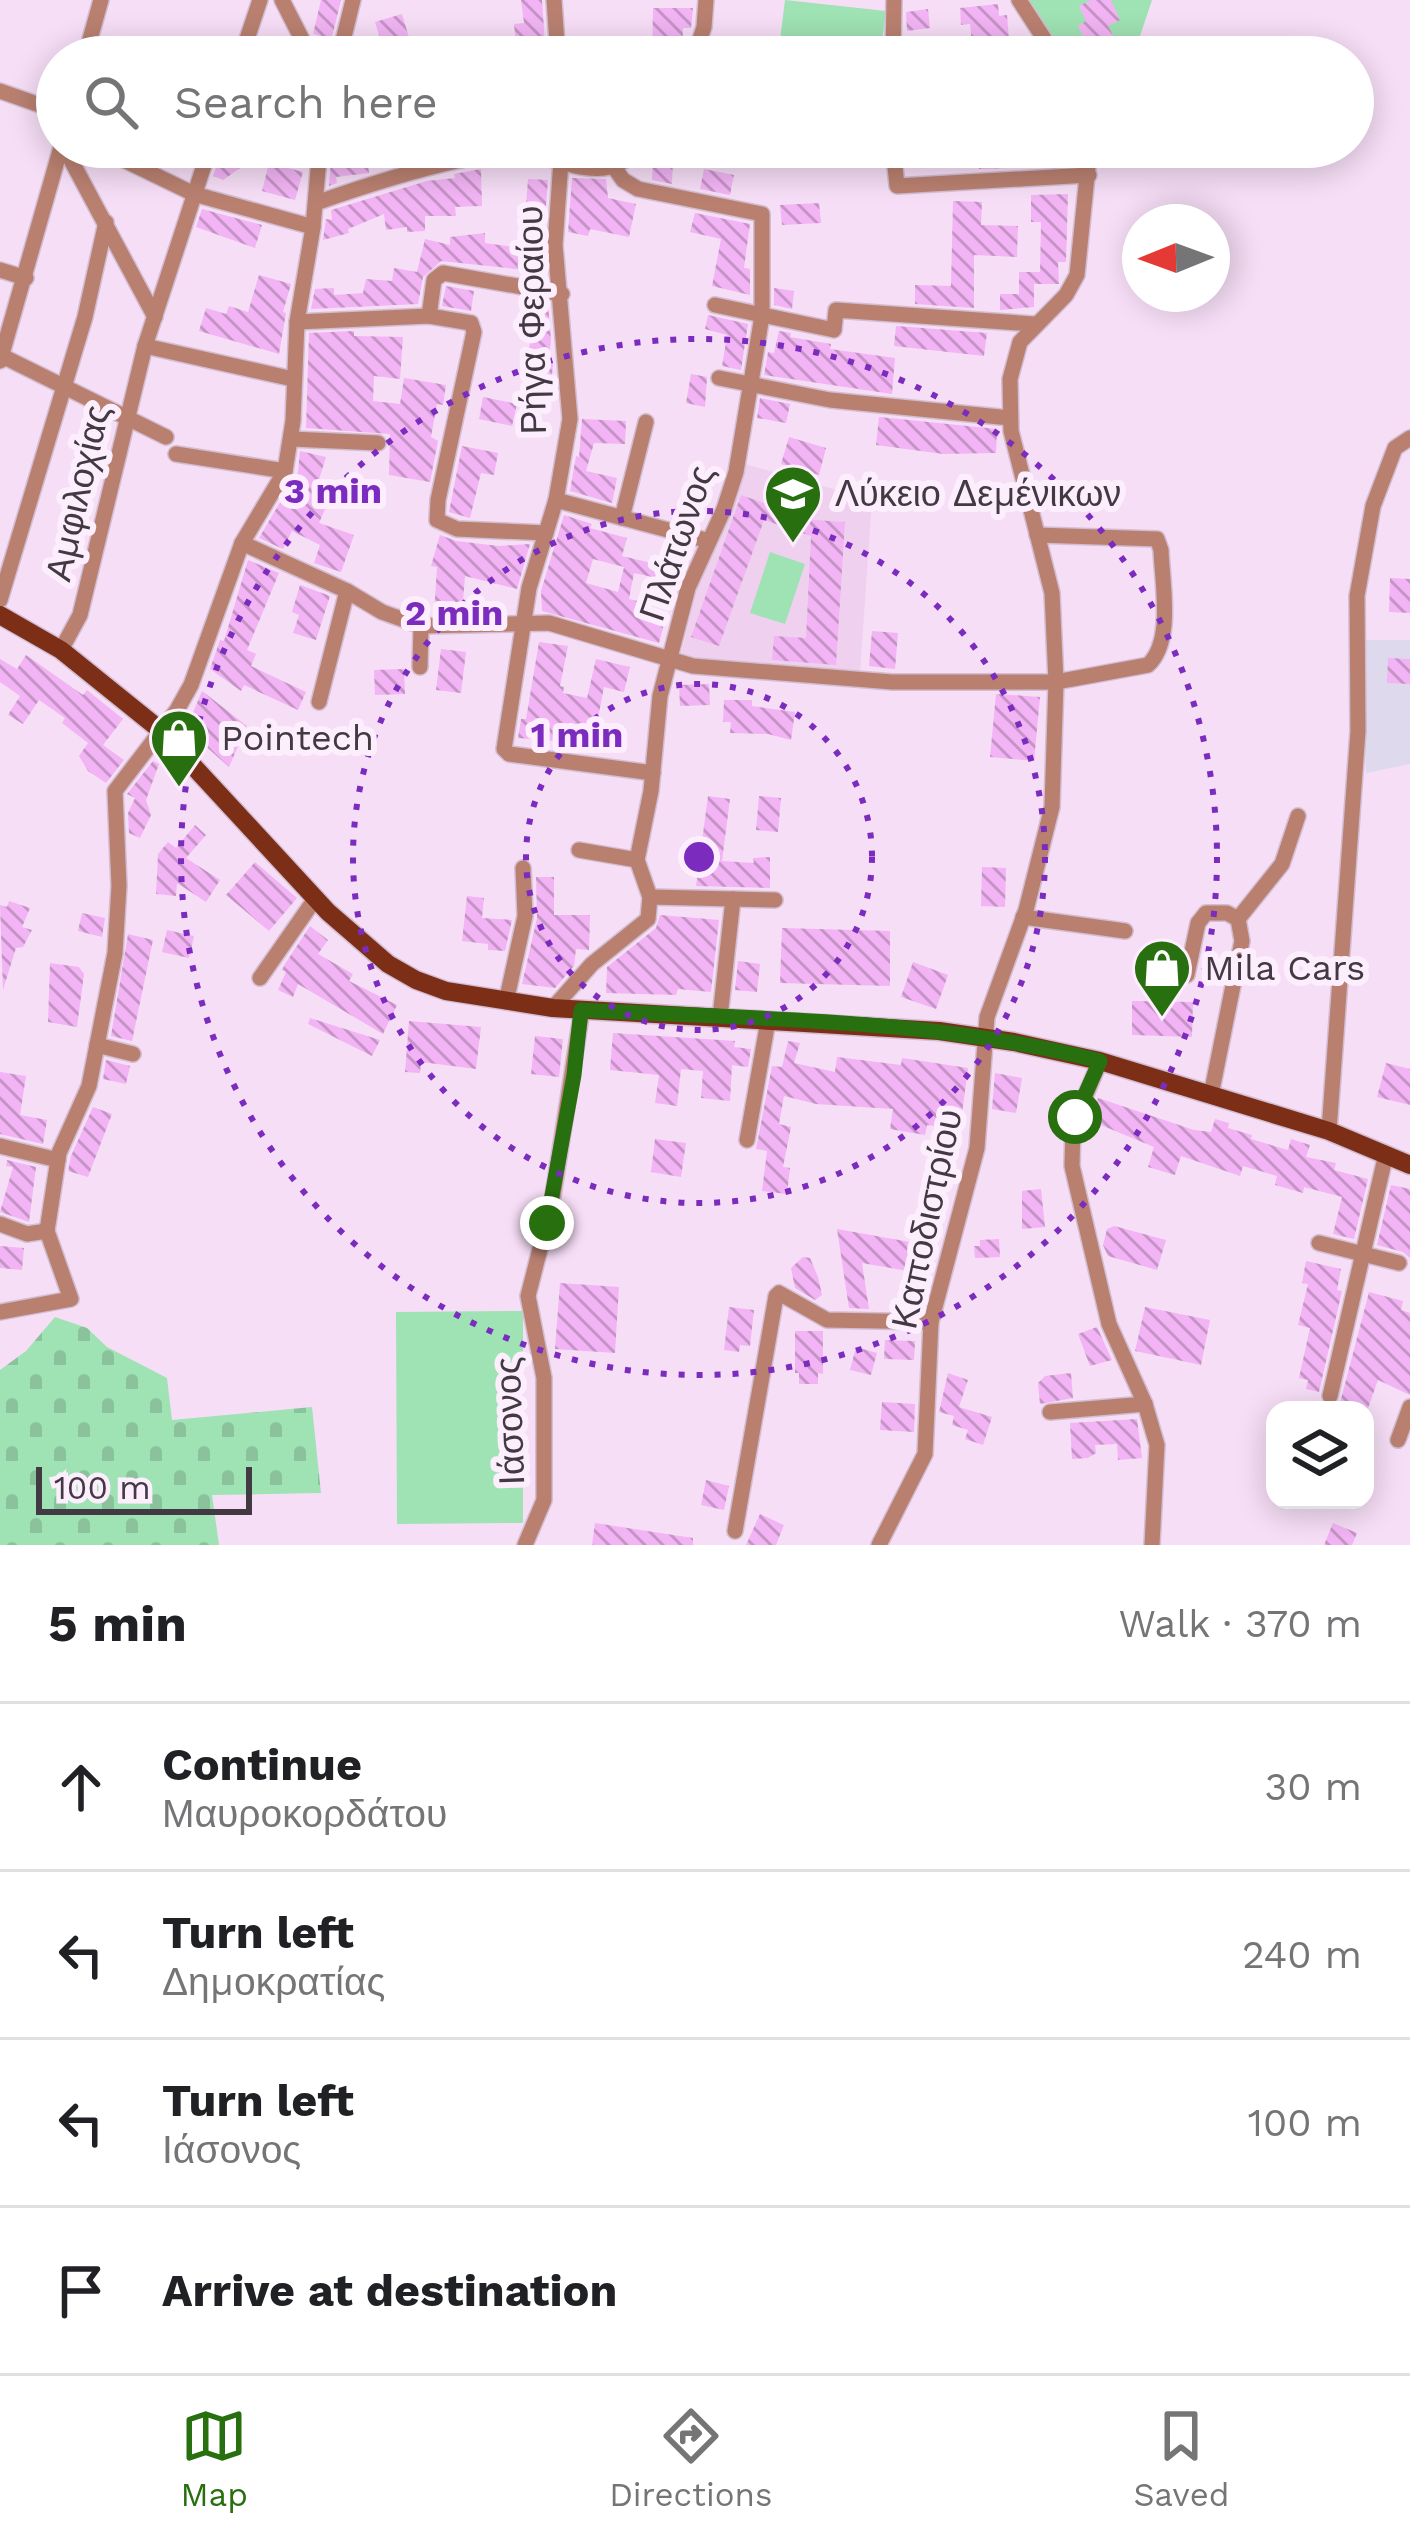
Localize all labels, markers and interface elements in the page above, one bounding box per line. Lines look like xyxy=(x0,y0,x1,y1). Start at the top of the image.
search box xyxy=(36,36,1374,168)
icon: search xyxy=(78,69,144,135)
text: Search here xyxy=(174,76,438,129)
north arrow xyxy=(1122,204,1230,312)
street label: Ρήγα Φεραίου xyxy=(509,205,555,435)
street label: Αμφιλοχίας xyxy=(37,401,119,585)
street label: Πλάτωνος xyxy=(631,460,723,626)
school or university icon: Λύκειο Δεμένικων xyxy=(762,463,824,545)
text: 3 min xyxy=(284,470,382,512)
place label: Λύκειο Δεμένικων xyxy=(835,473,1121,515)
text: 2 min xyxy=(405,592,503,634)
shop icon: Pointech xyxy=(148,707,210,789)
text: 1 min xyxy=(531,714,623,756)
place label: Pointech xyxy=(221,717,374,759)
centre of rings xyxy=(678,836,720,878)
shop icon: Mila Cars xyxy=(1131,937,1193,1019)
place label: Mila Cars xyxy=(1204,947,1365,989)
route start xyxy=(1048,1090,1102,1144)
street label: Καποδιστρίου xyxy=(883,1105,971,1333)
route end xyxy=(520,1196,574,1250)
street label: Ιάσονος xyxy=(487,1356,533,1486)
map controls xyxy=(1266,1401,1374,1509)
button: layers xyxy=(1266,1401,1374,1509)
scale bar xyxy=(36,1461,252,1514)
text: 100 m xyxy=(54,1468,151,1507)
text: 5 min xyxy=(48,1594,187,1653)
text: Walk · 370 m xyxy=(1118,1601,1362,1646)
text: Continue xyxy=(162,1738,362,1791)
icon: ahead xyxy=(48,1754,114,1820)
text: 30 m xyxy=(1265,1764,1362,1809)
text: Μαυροκορδάτου xyxy=(162,1791,447,1836)
text: Turn left xyxy=(162,1906,354,1959)
icon: left xyxy=(48,1922,114,1988)
text: 240 m xyxy=(1242,1932,1362,1977)
text: Δημοκρατίας xyxy=(162,1959,385,2004)
text: Turn left xyxy=(162,2074,354,2127)
icon: left xyxy=(48,2090,114,2156)
text: 100 m xyxy=(1248,2100,1362,2145)
text: Ιάσονος xyxy=(162,2127,301,2172)
icon: arrive xyxy=(48,2258,114,2324)
text: Arrive at destination xyxy=(162,2264,617,2317)
tab: Map xyxy=(181,2403,248,2514)
tab: Directions xyxy=(609,2403,772,2514)
tab: Saved xyxy=(1134,2403,1229,2514)

